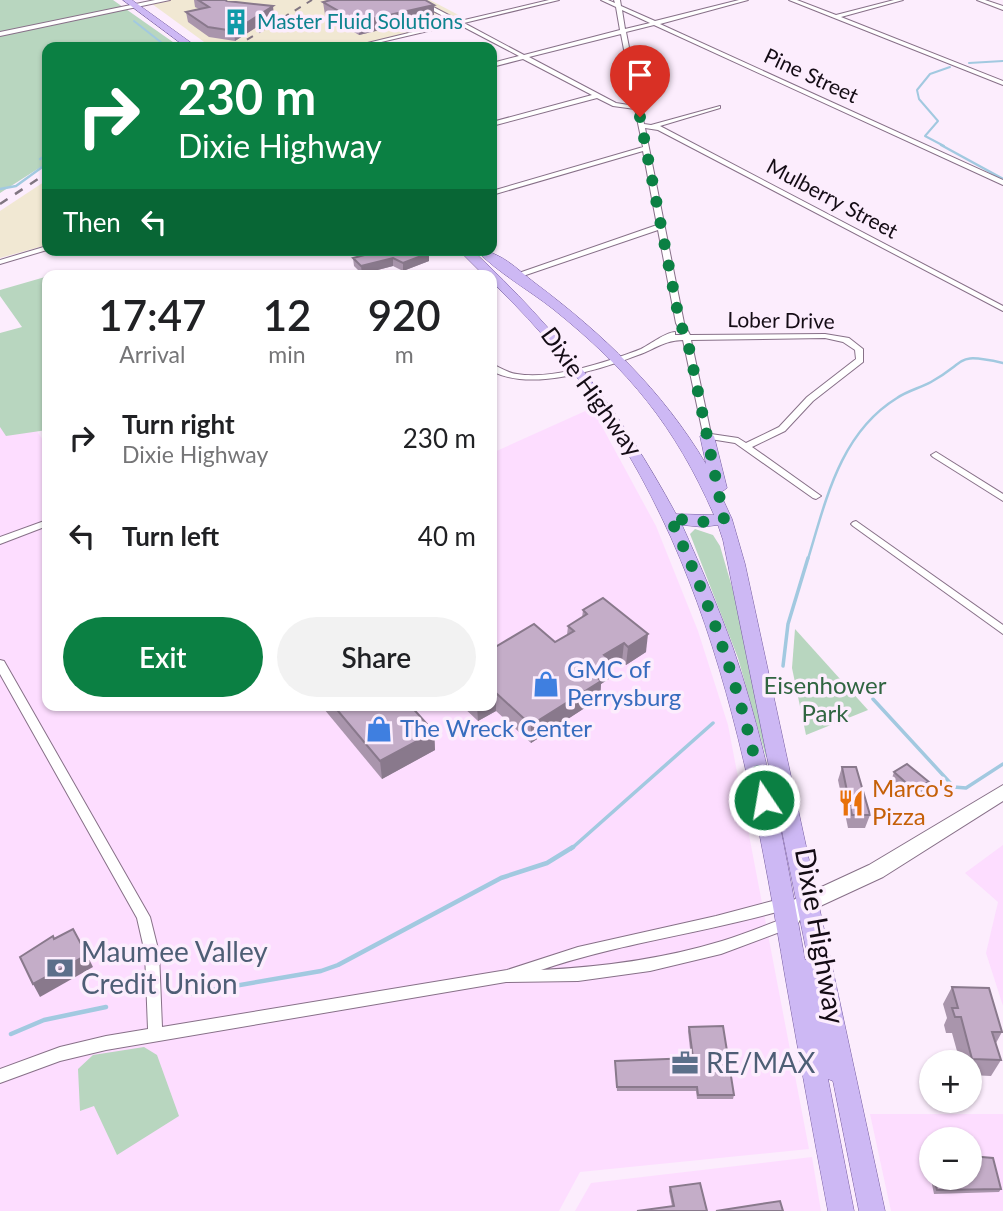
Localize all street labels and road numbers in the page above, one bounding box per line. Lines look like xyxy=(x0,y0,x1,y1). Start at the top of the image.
street label: Pine Street xyxy=(761,42,863,108)
street label: Mulberry Street xyxy=(763,153,903,243)
street label: Lober Drive xyxy=(727,306,835,333)
street label: Dixie Highway xyxy=(536,321,649,462)
street label: Dixie Highway xyxy=(789,845,853,1027)

